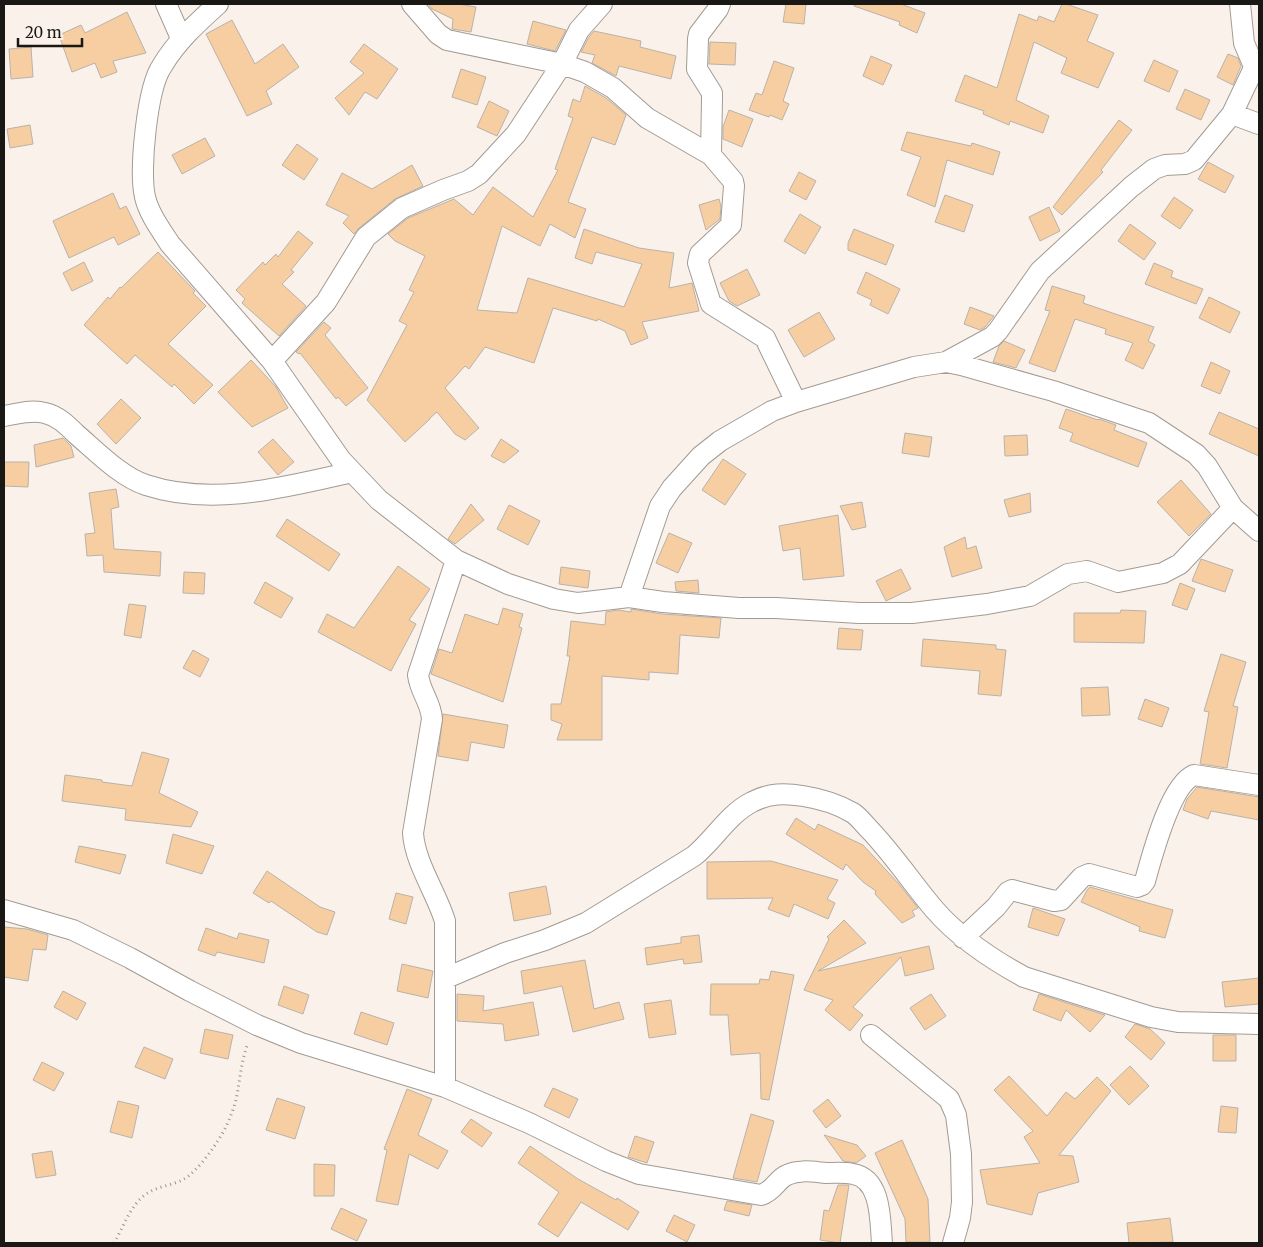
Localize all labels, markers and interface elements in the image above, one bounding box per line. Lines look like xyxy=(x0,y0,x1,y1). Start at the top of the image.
scale bar xyxy=(18,15,81,47)
text: 20 m xyxy=(25,23,62,42)

